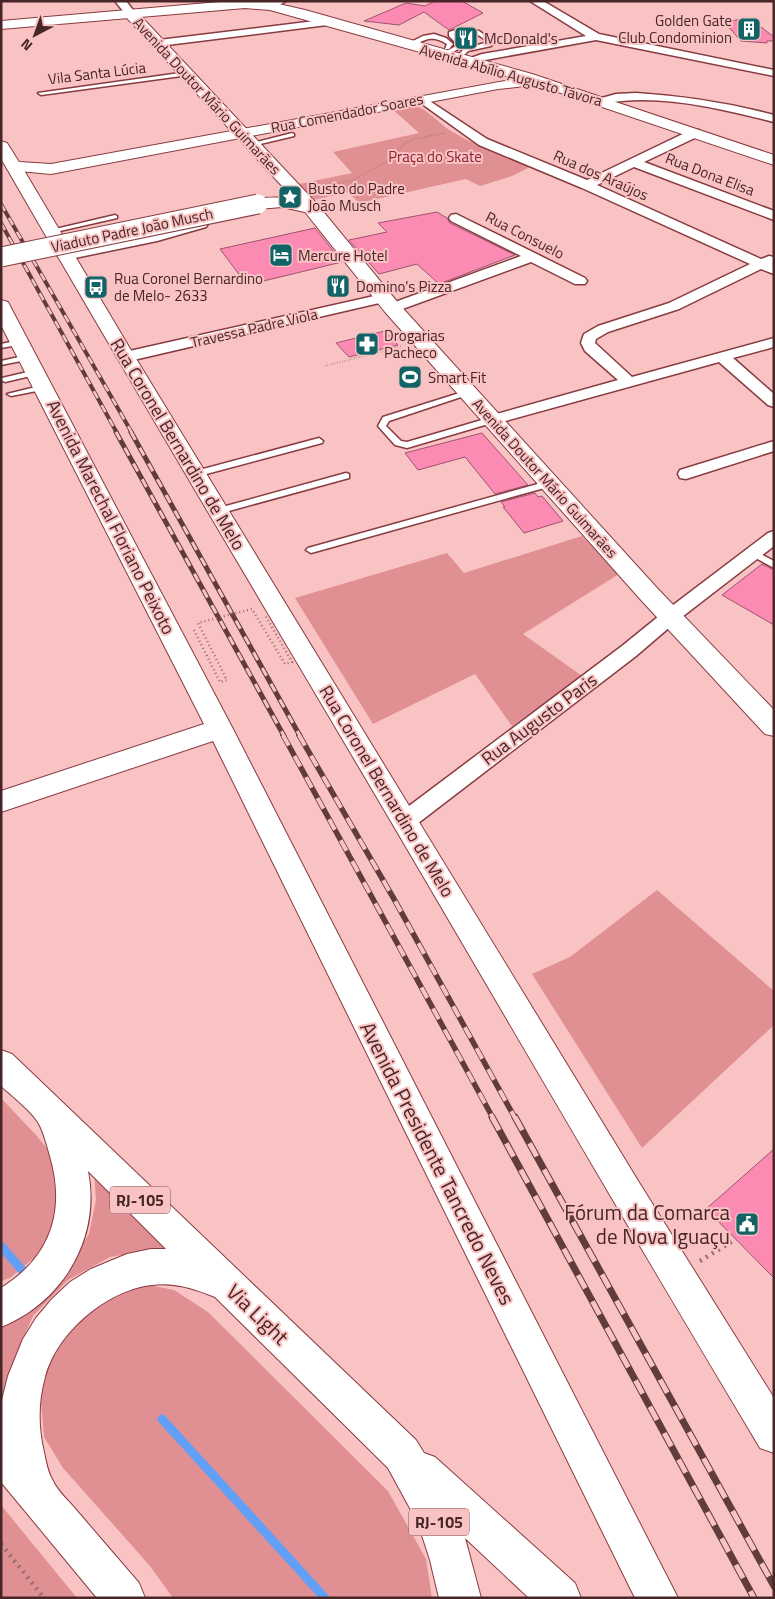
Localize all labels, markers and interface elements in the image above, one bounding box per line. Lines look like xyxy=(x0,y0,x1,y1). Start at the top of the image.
place label: Golden Gate Club Condominion xyxy=(618,9,732,49)
north arrow xyxy=(10,10,60,60)
street label: Avenida Doutor Mário Guimarães xyxy=(128,12,286,180)
building icon: Golden Gate Club Condominion xyxy=(736,16,762,42)
restaurant icon: McDonald's xyxy=(453,25,479,51)
place label: McDonald's xyxy=(484,27,558,50)
text: N xyxy=(16,34,37,56)
street label: Avenida Abílio Augusto Távora xyxy=(417,38,606,112)
street label: Vila Santa Lúcia xyxy=(47,56,148,90)
street label: Rua Comendador Soares xyxy=(269,87,425,139)
street label: Rua dos Araújos xyxy=(550,144,652,206)
park label: Praça do Skate xyxy=(388,145,482,168)
street label: Rua Dona Elisa xyxy=(662,146,758,202)
place label: Busto do Padre João Musch xyxy=(308,177,405,217)
place icon: Busto do Padre João Musch xyxy=(277,184,303,210)
street label: Viaduto Padre João Musch xyxy=(49,202,215,258)
street label: Rua Consuelo xyxy=(482,205,569,265)
hotel icon: Mercure Hotel xyxy=(268,242,294,268)
place label: Mercure Hotel xyxy=(298,244,388,267)
place label: Rua Coronel Bernardino de Melo- 2633 xyxy=(114,267,263,307)
restaurant icon: Domino's Pizza xyxy=(325,273,351,299)
bus stop icon: Rua Coronel Bernardino de Melo- 2633 xyxy=(83,274,109,300)
place label: Domino's Pizza xyxy=(356,275,452,298)
street label: Travessa Padre Viola xyxy=(188,302,320,354)
place label: Drogarias Pacheco xyxy=(384,324,445,364)
pharmacy icon: Drogarias Pacheco xyxy=(354,331,380,357)
street label: Rua Coronel Bernardino de Melo xyxy=(104,333,252,555)
sports icon: Smart Fit xyxy=(397,364,423,390)
place label: Smart Fit xyxy=(428,366,487,389)
street label: Avenida Doutor Mário Guimarães xyxy=(467,393,623,563)
street label: Avenida Marechal Floriano Peixoto xyxy=(40,395,182,639)
street label: Rua Augusto Paris xyxy=(475,666,603,772)
street label: Rua Coronel Bernardino de Melo xyxy=(313,680,461,902)
street label: Avenida Presidente Tancredo Neves xyxy=(352,1016,524,1310)
road number: RJ-105 xyxy=(110,1186,170,1214)
place label: Fórum da Comarca de Nova Iguaçu xyxy=(564,1196,730,1252)
public building icon: Fórum da Comarca de Nova Iguaçu xyxy=(734,1211,760,1237)
street label: Via Light xyxy=(220,1276,297,1352)
road number: RJ-105 xyxy=(409,1508,469,1535)

